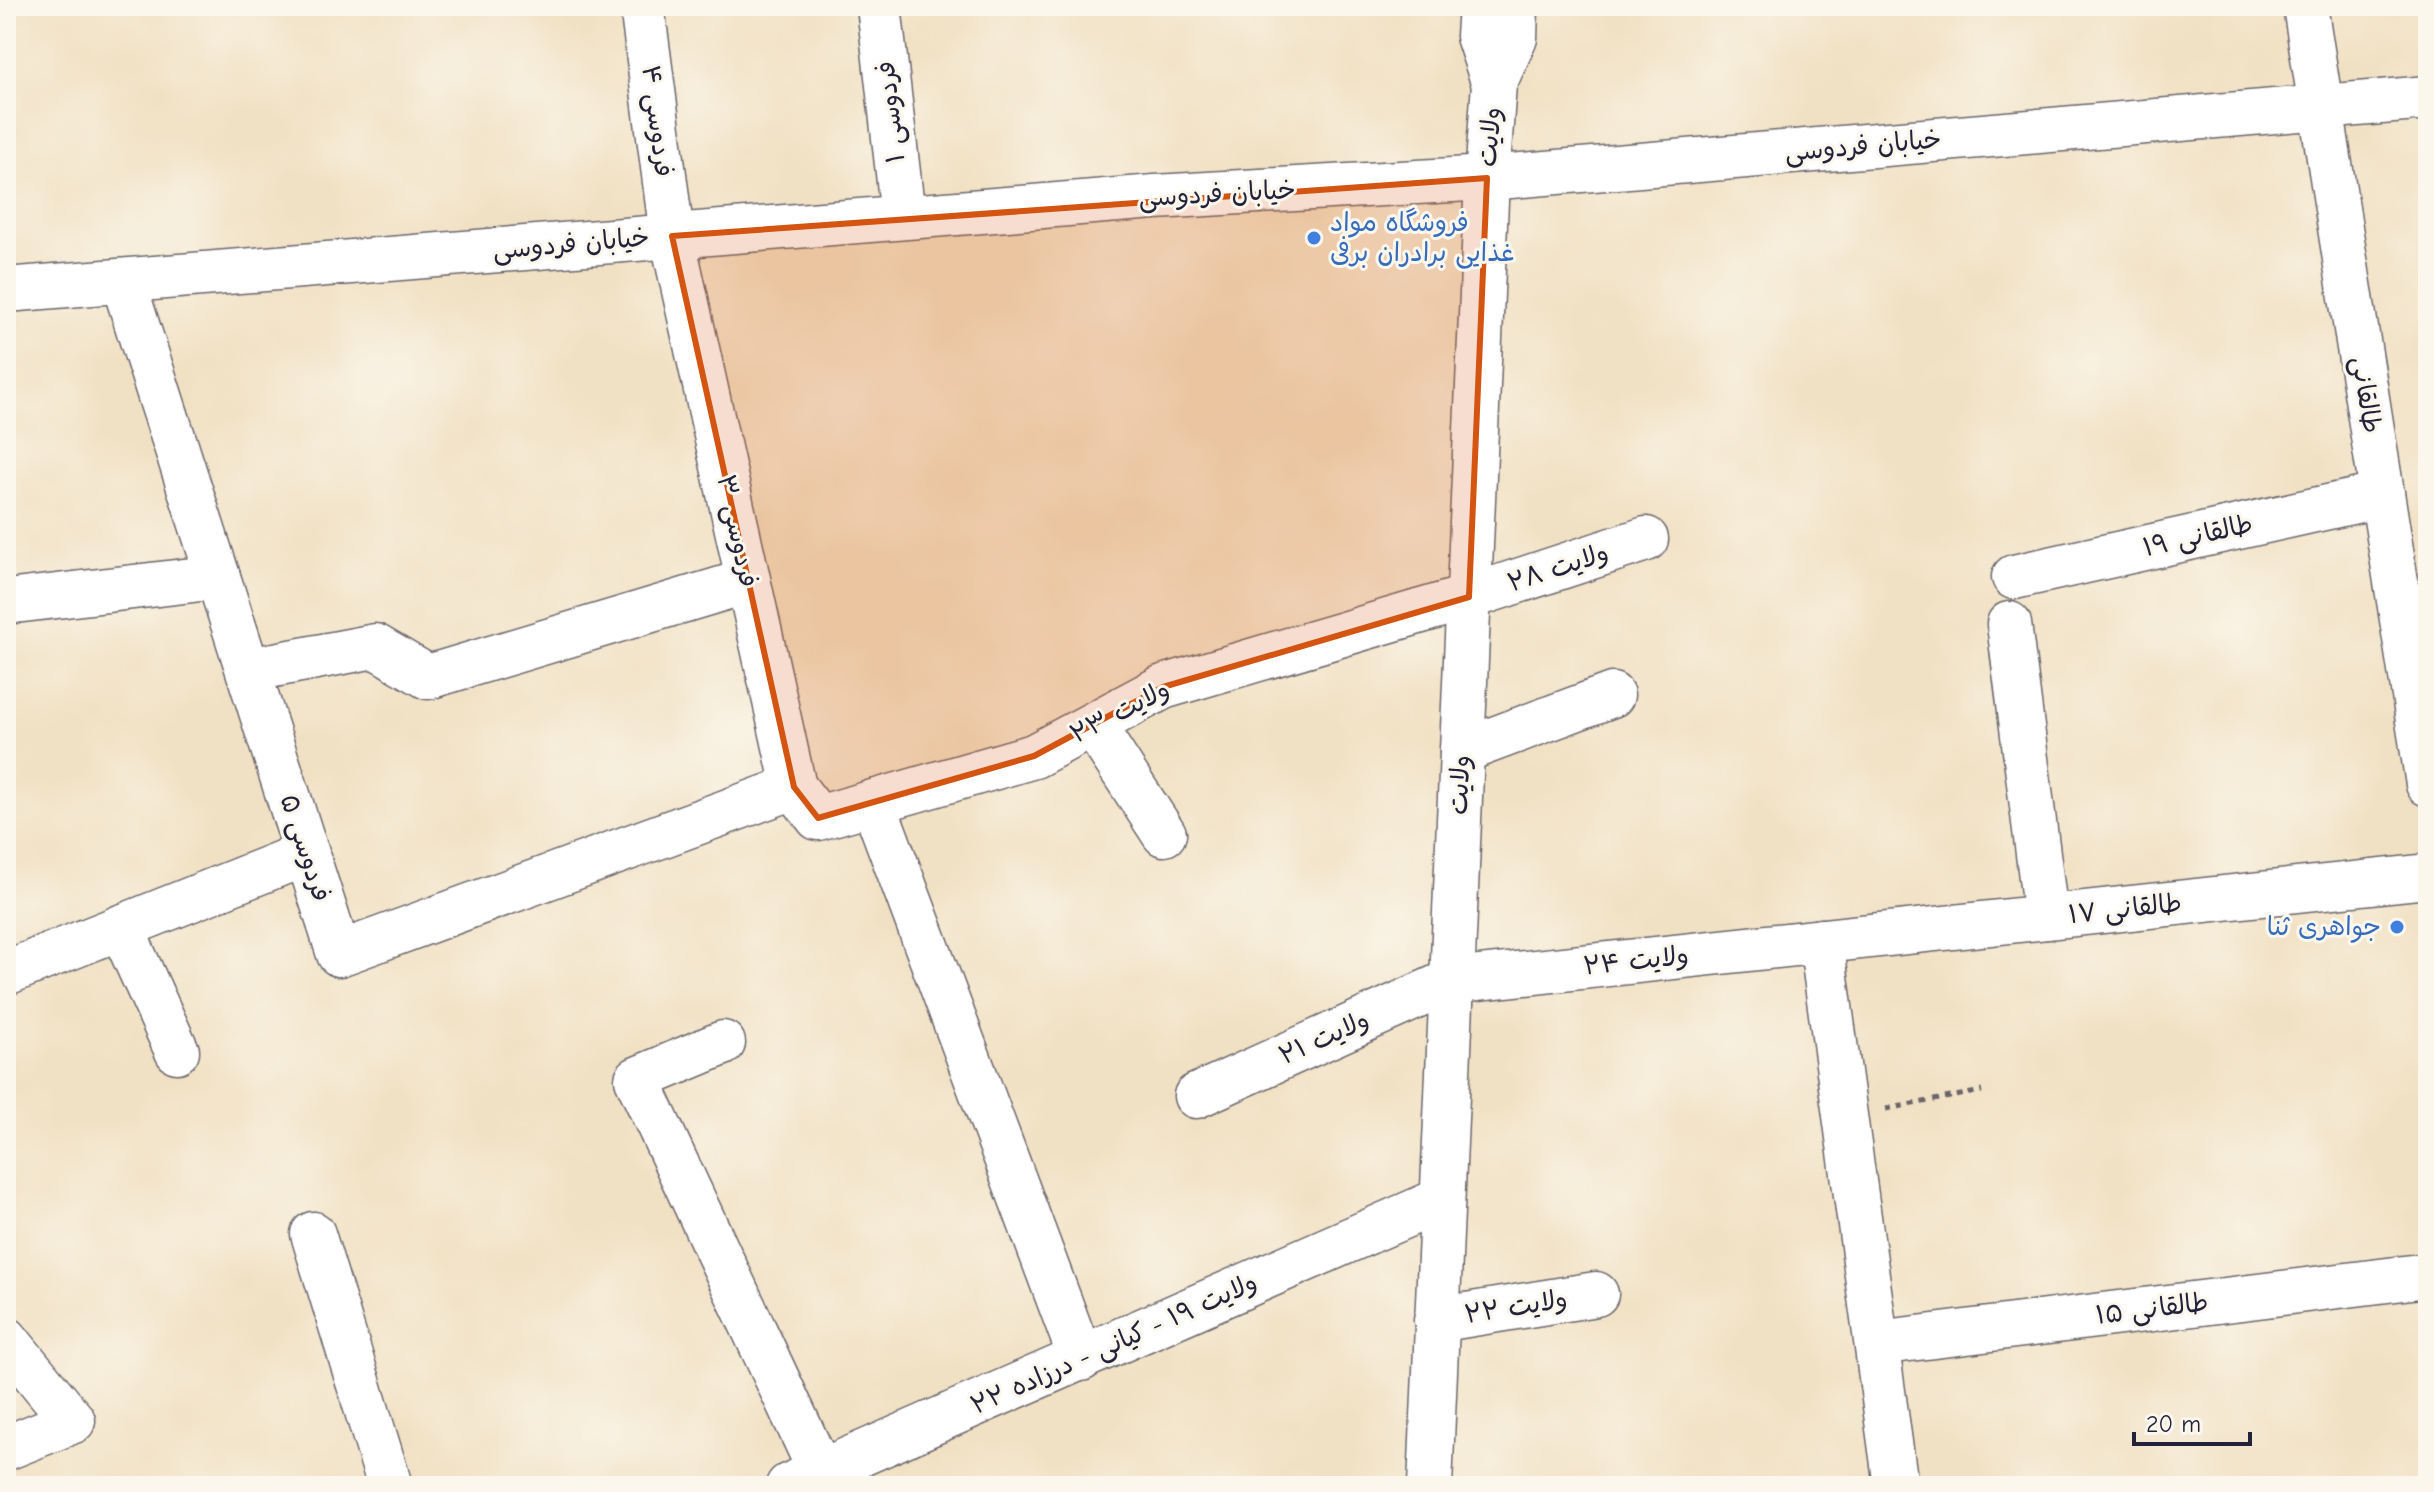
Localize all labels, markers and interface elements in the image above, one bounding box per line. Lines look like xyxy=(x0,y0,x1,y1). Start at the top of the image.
street label: فردوسی ۱ xyxy=(871,59,912,164)
street label: فردوسی ۴ xyxy=(634,63,679,179)
street label: ولایت xyxy=(1472,106,1508,168)
street label: خیابان فردوسی xyxy=(1783,124,1943,169)
street label: خیابان فردوسی xyxy=(1138,175,1296,214)
place label: فروشگاه مواد غذایی برادران برفی xyxy=(1330,207,1514,269)
street label: خیابان فردوسی xyxy=(491,222,651,267)
marker: فروشگاه مواد غذایی برادران برفی xyxy=(1305,229,1323,247)
street label: طالقانی xyxy=(2344,355,2387,436)
street label: فردوسی ۳ xyxy=(709,472,764,590)
street label: طالقانی ۱۹ xyxy=(2140,509,2256,564)
street label: ولایت ۲۸ xyxy=(1504,538,1612,598)
street label: ولایت ۲۳ xyxy=(1065,674,1175,750)
street label: ولایت xyxy=(1443,754,1477,816)
street label: فردوسی ۵ xyxy=(273,791,336,906)
street label: طالقانی ۱۷ xyxy=(2067,888,2183,931)
place label: جواهری ثنا xyxy=(2267,912,2381,943)
marker: جواهری ثنا xyxy=(2388,918,2406,936)
street label: ولایت ۲۴ xyxy=(1582,941,1690,981)
street label: ولایت ۲۱ xyxy=(1274,1005,1374,1071)
street label: ولایت ۱۹ - کیانی - درزاده ۲۲ xyxy=(966,1267,1262,1422)
street label: ولایت ۲۲ xyxy=(1462,1284,1570,1330)
street label: طالقانی ۱۵ xyxy=(2094,1287,2210,1332)
scale bar xyxy=(2134,1396,2250,1446)
text: 20 m xyxy=(2146,1410,2201,1438)

